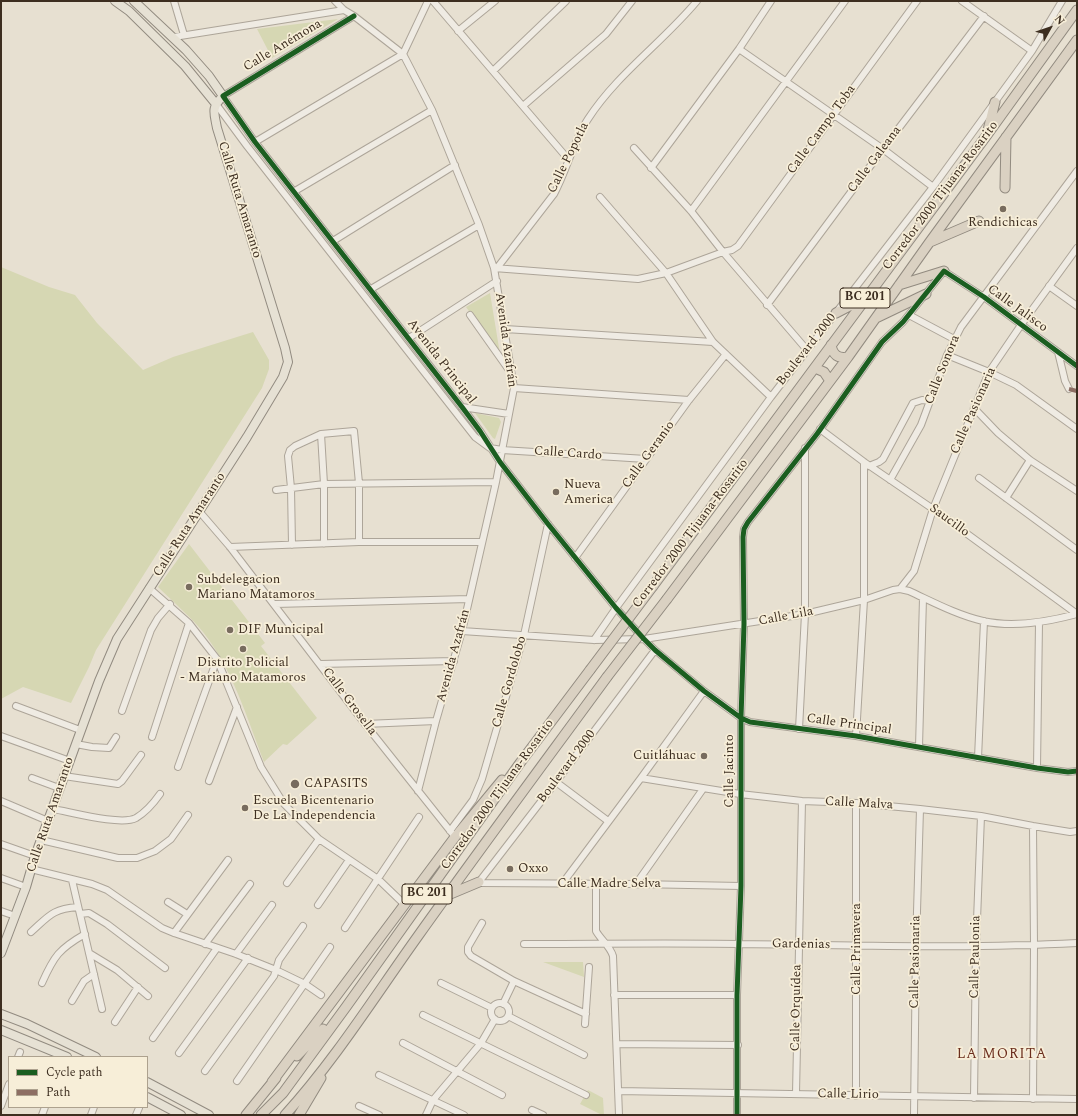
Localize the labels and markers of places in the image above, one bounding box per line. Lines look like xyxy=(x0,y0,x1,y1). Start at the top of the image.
marker: Rendichicas xyxy=(998,204,1008,214)
place label: Rendichicas xyxy=(968,215,1038,231)
place label: Nueva America xyxy=(564,477,613,508)
marker: Nueva America xyxy=(551,487,561,497)
place label: Subdelegacion Mariano Matamoros xyxy=(197,572,315,603)
marker: Subdelegacion Mariano Matamoros xyxy=(184,582,194,592)
place label: DIF Municipal xyxy=(238,622,324,638)
marker: DIF Municipal xyxy=(225,625,235,635)
marker: Distrito Policial - Mariano Matamoros xyxy=(238,644,248,654)
place label: Distrito Policial - Mariano Matamoros xyxy=(180,655,306,686)
place label: Cuitláhuac xyxy=(633,748,696,764)
marker: Cuitláhuac xyxy=(699,751,709,761)
place label: CAPASITS xyxy=(304,776,368,792)
marker: CAPASITS xyxy=(289,778,301,790)
place label: Escuela Bicentenario De La Independencia xyxy=(253,793,376,824)
marker: Escuela Bicentenario De La Independencia xyxy=(240,803,250,813)
place label: Oxxo xyxy=(518,861,548,877)
marker: Oxxo xyxy=(505,864,515,874)

